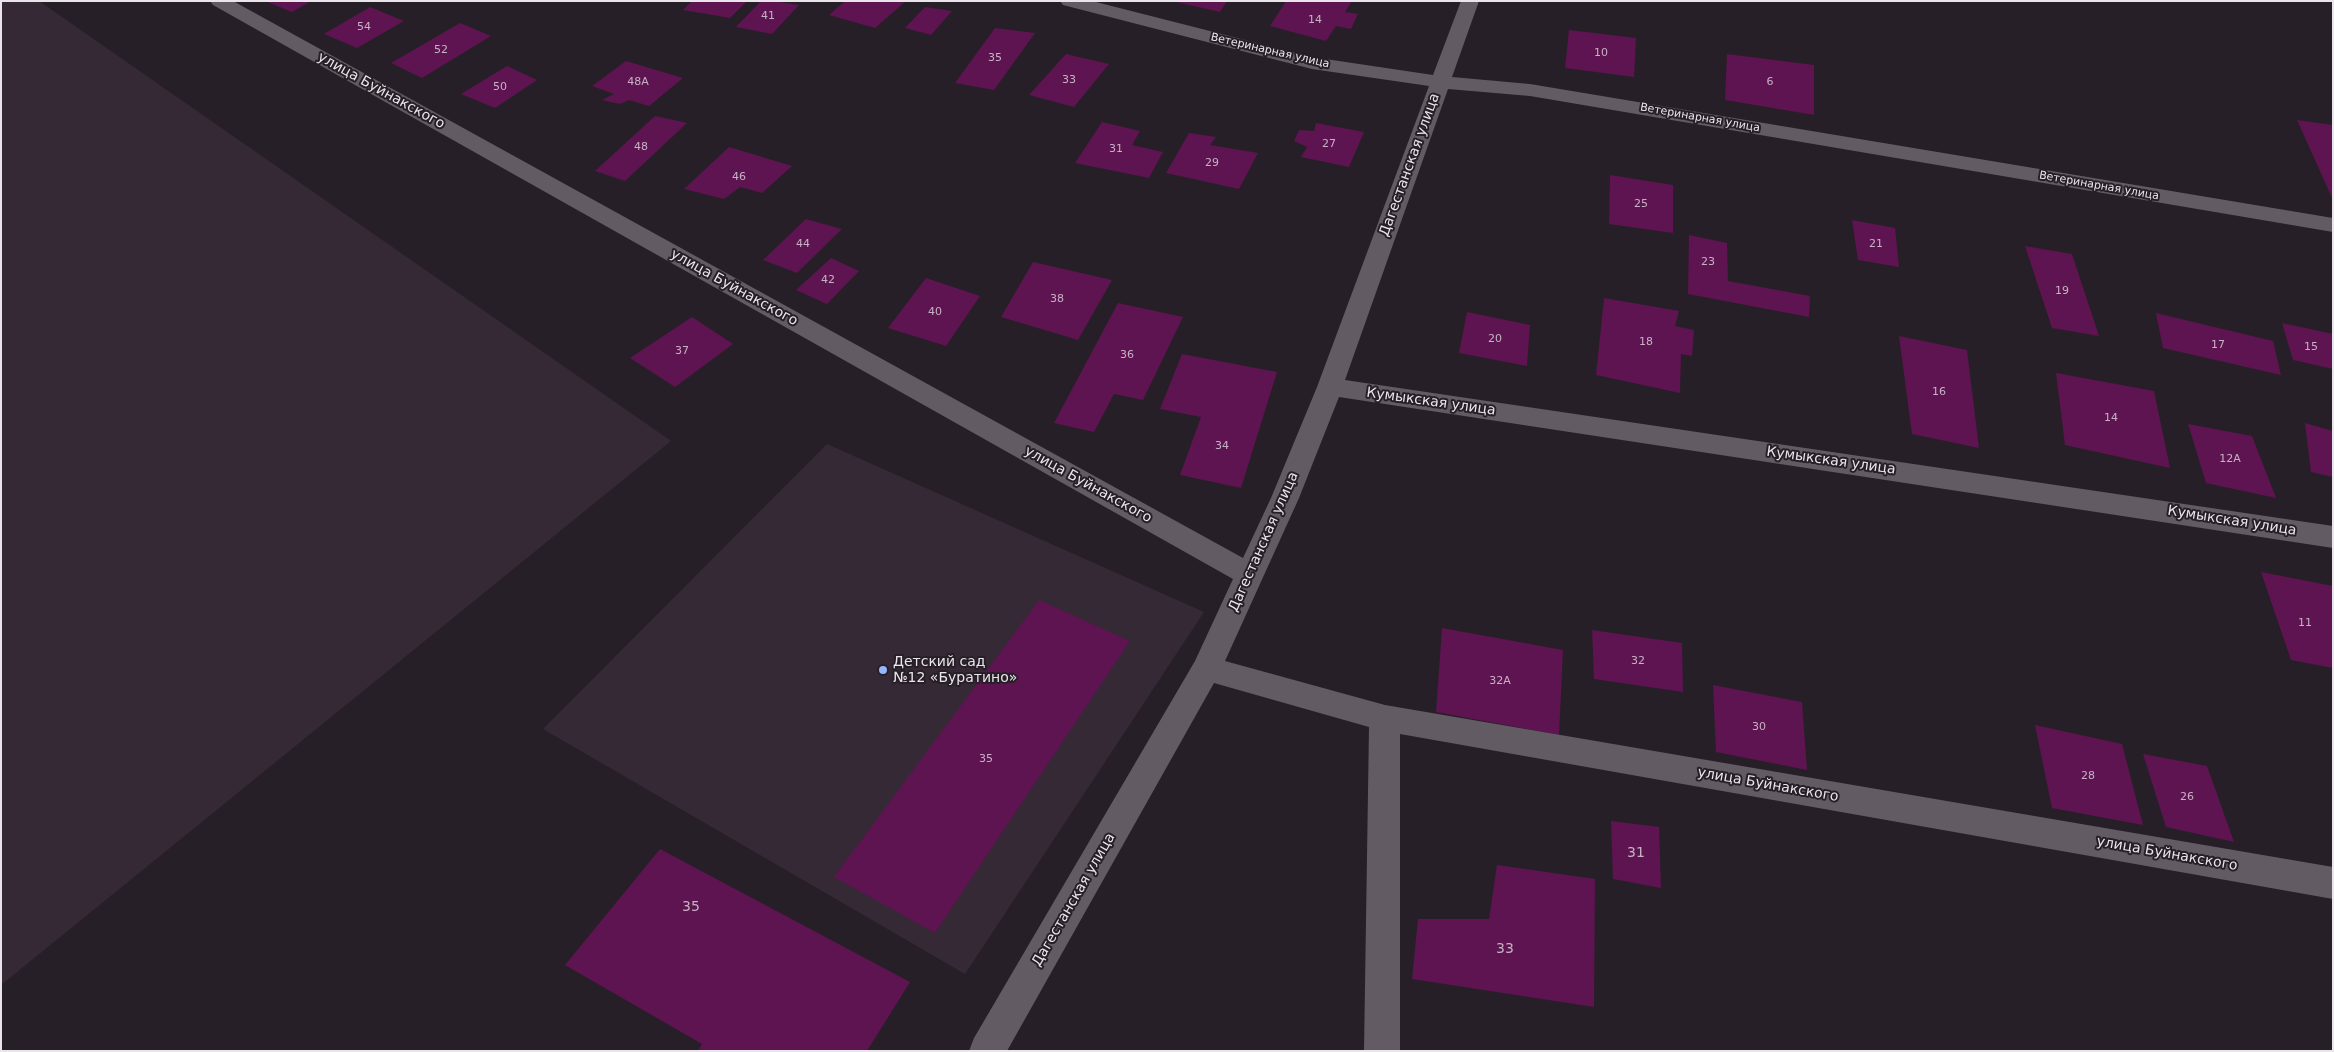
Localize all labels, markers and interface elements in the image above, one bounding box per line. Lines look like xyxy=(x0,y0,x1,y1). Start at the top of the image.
house number: 41 xyxy=(761,9,775,23)
house number: 14 xyxy=(1308,13,1322,27)
house number: 54 xyxy=(357,20,371,34)
street label: Ветеринарная улица xyxy=(1209,31,1331,71)
house number: 52 xyxy=(434,43,448,57)
house number: 10 xyxy=(1594,46,1608,60)
street label: улица Буйнакского xyxy=(315,49,447,133)
house number: 35 xyxy=(988,51,1002,65)
house number: 33 xyxy=(1062,73,1076,87)
house number: 48А xyxy=(627,75,649,89)
house number: 6 xyxy=(1767,75,1773,89)
house number: 50 xyxy=(493,80,507,94)
street label: Дагестанская улица xyxy=(1376,91,1444,239)
street label: Ветеринарная улица xyxy=(1639,101,1761,135)
house number: 27 xyxy=(1322,137,1336,151)
house number: 48 xyxy=(634,140,648,154)
house number: 31 xyxy=(1109,142,1123,156)
house number: 29 xyxy=(1205,156,1219,170)
street label: Ветеринарная улица xyxy=(2038,169,2160,203)
house number: 46 xyxy=(732,170,746,184)
house number: 25 xyxy=(1634,197,1648,211)
house number: 44 xyxy=(796,237,810,251)
house number: 21 xyxy=(1869,237,1883,251)
street label: улица Буйнакского xyxy=(668,246,800,330)
house number: 23 xyxy=(1701,255,1715,269)
house number: 42 xyxy=(821,273,835,287)
house number: 19 xyxy=(2055,284,2069,298)
house number: 38 xyxy=(1050,292,1064,306)
house number: 40 xyxy=(928,305,942,319)
house number: 20 xyxy=(1488,332,1502,346)
house number: 18 xyxy=(1639,335,1653,349)
house number: 17 xyxy=(2211,338,2225,352)
house number: 15 xyxy=(2304,340,2318,354)
house number: 37 xyxy=(675,344,689,358)
house number: 36 xyxy=(1120,348,1134,362)
street label: Кумыкская улица xyxy=(1365,385,1497,419)
house number: 16 xyxy=(1932,385,1946,399)
house number: 14 xyxy=(2104,411,2118,425)
house number: 34 xyxy=(1215,439,1229,453)
street label: улица Буйнакского xyxy=(1022,443,1154,527)
street label: Кумыкская улица xyxy=(1765,444,1897,478)
house number: 12А xyxy=(2219,452,2241,466)
street label: Дагестанская улица xyxy=(1226,470,1302,614)
street label: Кумыкская улица xyxy=(2166,503,2298,539)
house number: 11 xyxy=(2298,616,2312,630)
place label: Детский сад №12 «Буратино» xyxy=(893,654,1017,686)
house number: 32 xyxy=(1631,654,1645,668)
marker: Детский сад №12 «Буратино» xyxy=(877,664,889,676)
house number: 32А xyxy=(1489,674,1511,688)
house number: 30 xyxy=(1752,720,1766,734)
house number: 35 xyxy=(979,752,993,766)
street label: улица Буйнакского xyxy=(1696,764,1840,806)
house number: 28 xyxy=(2081,769,2095,783)
house number: 26 xyxy=(2180,790,2194,804)
street label: Дагестанская улица xyxy=(1029,830,1119,970)
street label: улица Буйнакского xyxy=(2095,833,2239,875)
house number: 31 xyxy=(1627,845,1645,861)
house number: 35 xyxy=(682,899,700,915)
house number: 33 xyxy=(1496,941,1514,957)

